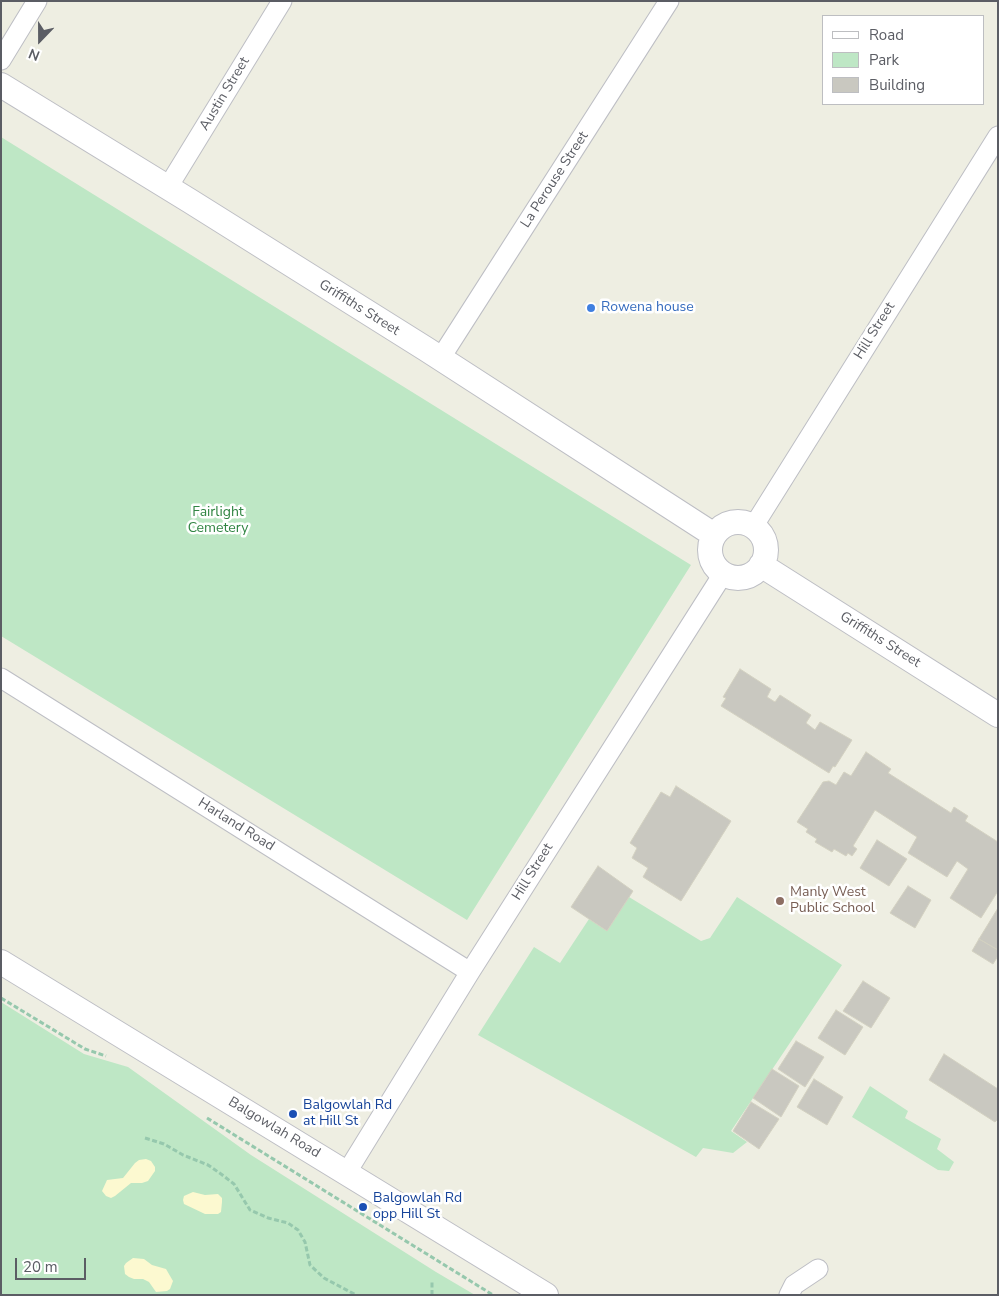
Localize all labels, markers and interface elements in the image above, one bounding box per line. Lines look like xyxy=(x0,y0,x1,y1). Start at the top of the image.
north arrow xyxy=(15,15,65,65)
legend xyxy=(822,15,984,105)
text: Road xyxy=(869,25,904,45)
text: N xyxy=(26,44,43,65)
text: Park xyxy=(869,50,899,70)
street label: Austin Street xyxy=(197,54,253,134)
text: Building xyxy=(869,75,925,95)
street label: La Perouse Street xyxy=(518,129,592,231)
street label: Griffiths Street xyxy=(316,276,402,340)
street label: Hill Street xyxy=(851,299,899,363)
place label: Rowena house xyxy=(601,300,694,316)
marker: Rowena house xyxy=(585,302,597,314)
park label: Fairlight Cemetery xyxy=(188,505,248,538)
street label: Griffiths Street xyxy=(837,608,923,672)
street label: Harland Road xyxy=(195,795,277,855)
street label: Hill Street xyxy=(509,840,557,904)
place label: Manly West Public School xyxy=(790,885,875,918)
marker: Manly West Public School xyxy=(774,895,786,907)
street label: Balgowlah Road xyxy=(225,1094,323,1162)
place label: Balgowlah Rd at Hill St xyxy=(303,1098,392,1130)
marker: Balgowlah Rd at Hill St xyxy=(287,1108,299,1120)
place label: Balgowlah Rd opp Hill St xyxy=(373,1191,462,1224)
marker: Balgowlah Rd opp Hill St xyxy=(357,1201,369,1213)
scale bar xyxy=(18,1248,89,1280)
text: 20 m xyxy=(23,1257,58,1277)

